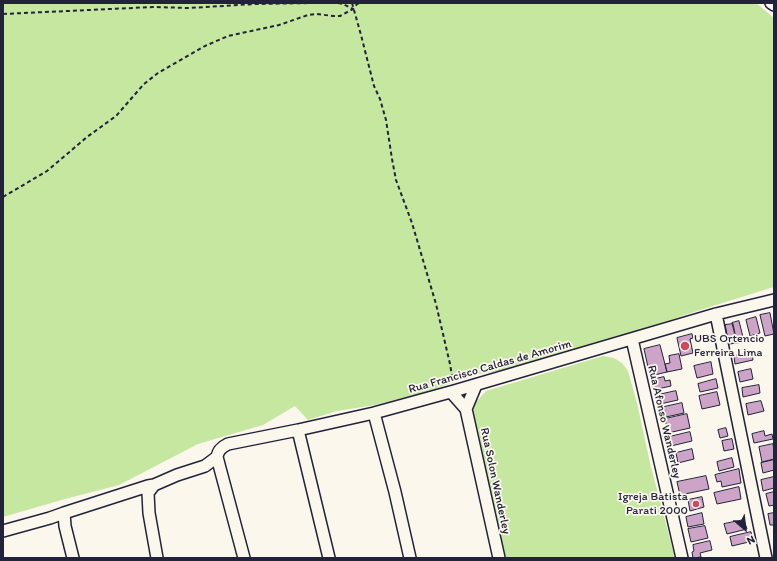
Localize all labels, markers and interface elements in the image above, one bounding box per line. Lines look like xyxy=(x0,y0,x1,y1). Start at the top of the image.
place label: UBS Ortencio Ferreira Lima xyxy=(694,332,764,360)
street label: Rua Francisco Caldas de Amorim xyxy=(407,337,573,397)
marker: UBS Ortencio Ferreira Lima xyxy=(679,340,691,352)
street label: Rua Afonso Wanderley xyxy=(644,364,684,480)
street label: Rua Solon Wanderley xyxy=(477,426,513,536)
place label: Igreja Batista Parati 2000 xyxy=(618,490,688,518)
marker: Igreja Batista Parati 2000 xyxy=(691,499,701,509)
north arrow xyxy=(725,509,765,549)
text: N xyxy=(745,533,757,548)

